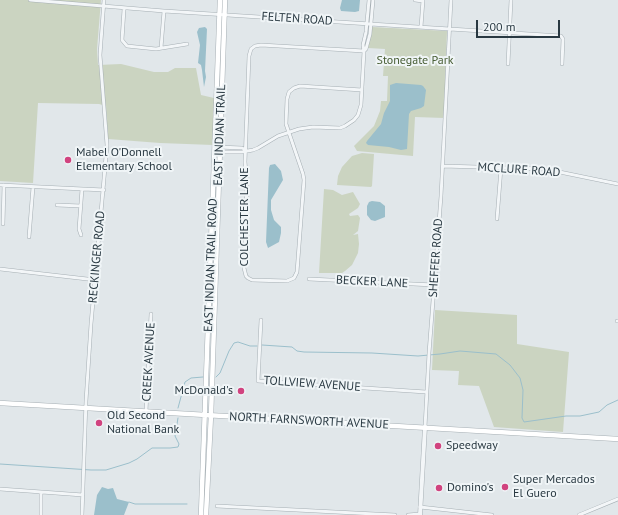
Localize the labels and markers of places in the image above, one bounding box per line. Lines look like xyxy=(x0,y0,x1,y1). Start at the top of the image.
place label: Mabel O'Donnell Elementary School xyxy=(76,146,172,174)
marker: Mabel O'Donnell Elementary School xyxy=(63,155,73,165)
place label: McDonald's xyxy=(174,384,233,398)
marker: McDonald's xyxy=(236,386,246,396)
place label: Old Second National Bank xyxy=(107,409,179,437)
marker: Old Second National Bank xyxy=(94,418,104,428)
place label: Speedway xyxy=(446,439,498,453)
marker: Speedway xyxy=(433,441,443,451)
place label: Super Mercados El Guero xyxy=(513,473,595,501)
place label: Domino's xyxy=(447,481,494,495)
marker: Super Mercados El Guero xyxy=(500,482,510,492)
marker: Domino's xyxy=(434,483,444,493)

